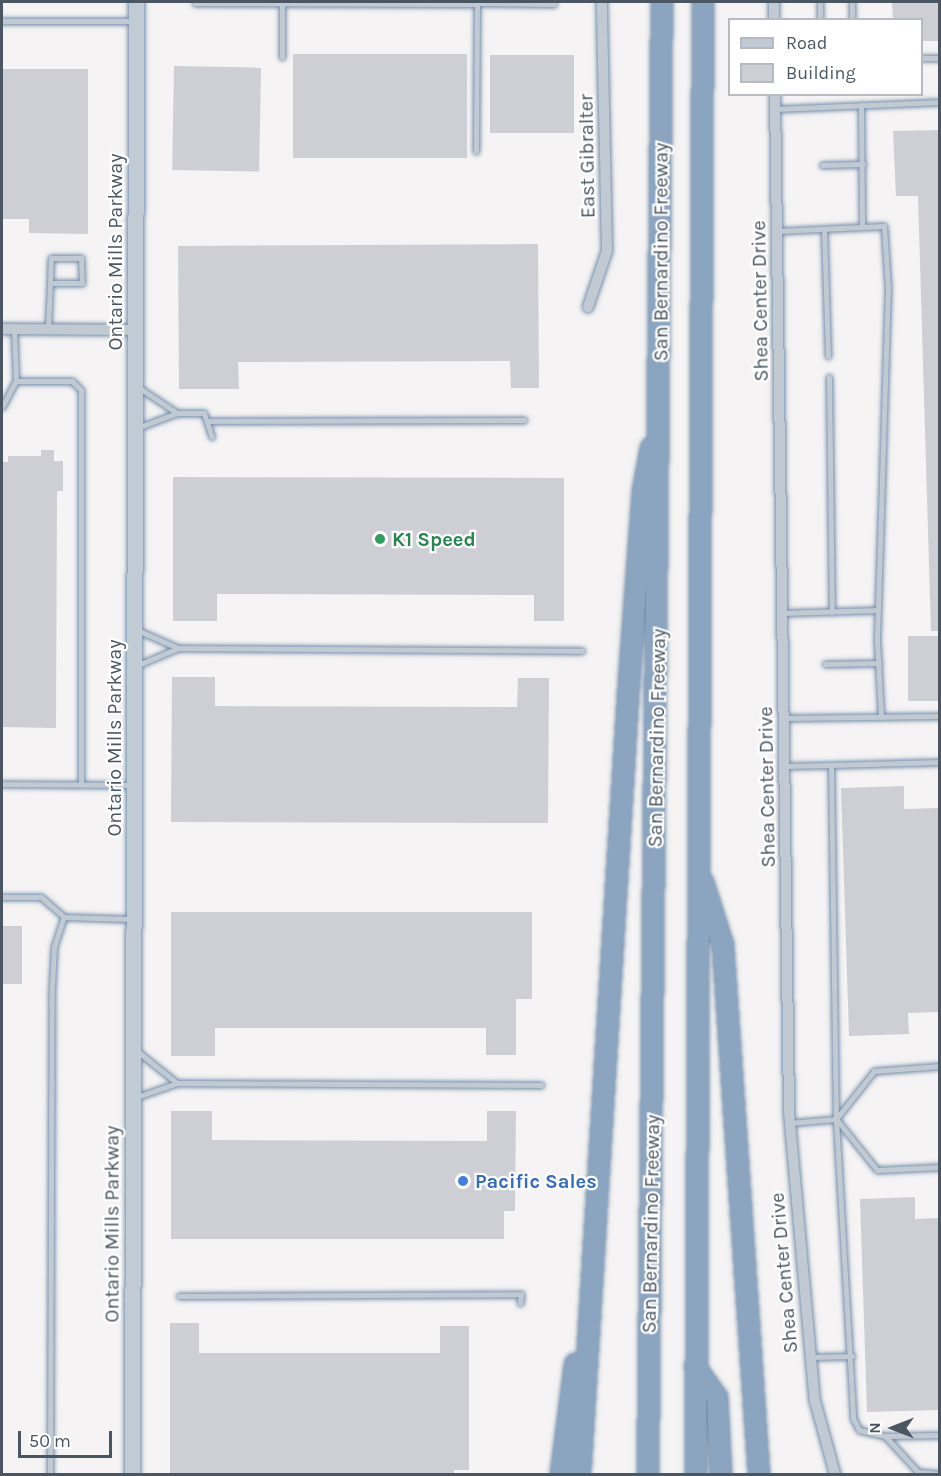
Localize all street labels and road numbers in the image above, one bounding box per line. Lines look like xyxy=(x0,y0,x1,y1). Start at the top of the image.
street label: East Gibralter xyxy=(574,94,600,218)
street label: San Bernardino Freeway xyxy=(649,143,673,361)
street label: Ontario Mills Parkway xyxy=(103,153,127,351)
street label: Shea Center Drive xyxy=(747,220,773,382)
street label: San Bernardino Freeway xyxy=(643,628,671,848)
street label: Ontario Mills Parkway xyxy=(102,639,126,837)
street label: Shea Center Drive xyxy=(754,706,780,868)
street label: San Bernardino Freeway xyxy=(637,1114,665,1334)
street label: Ontario Mills Parkway xyxy=(100,1125,124,1323)
street label: Shea Center Drive xyxy=(765,1192,803,1354)

